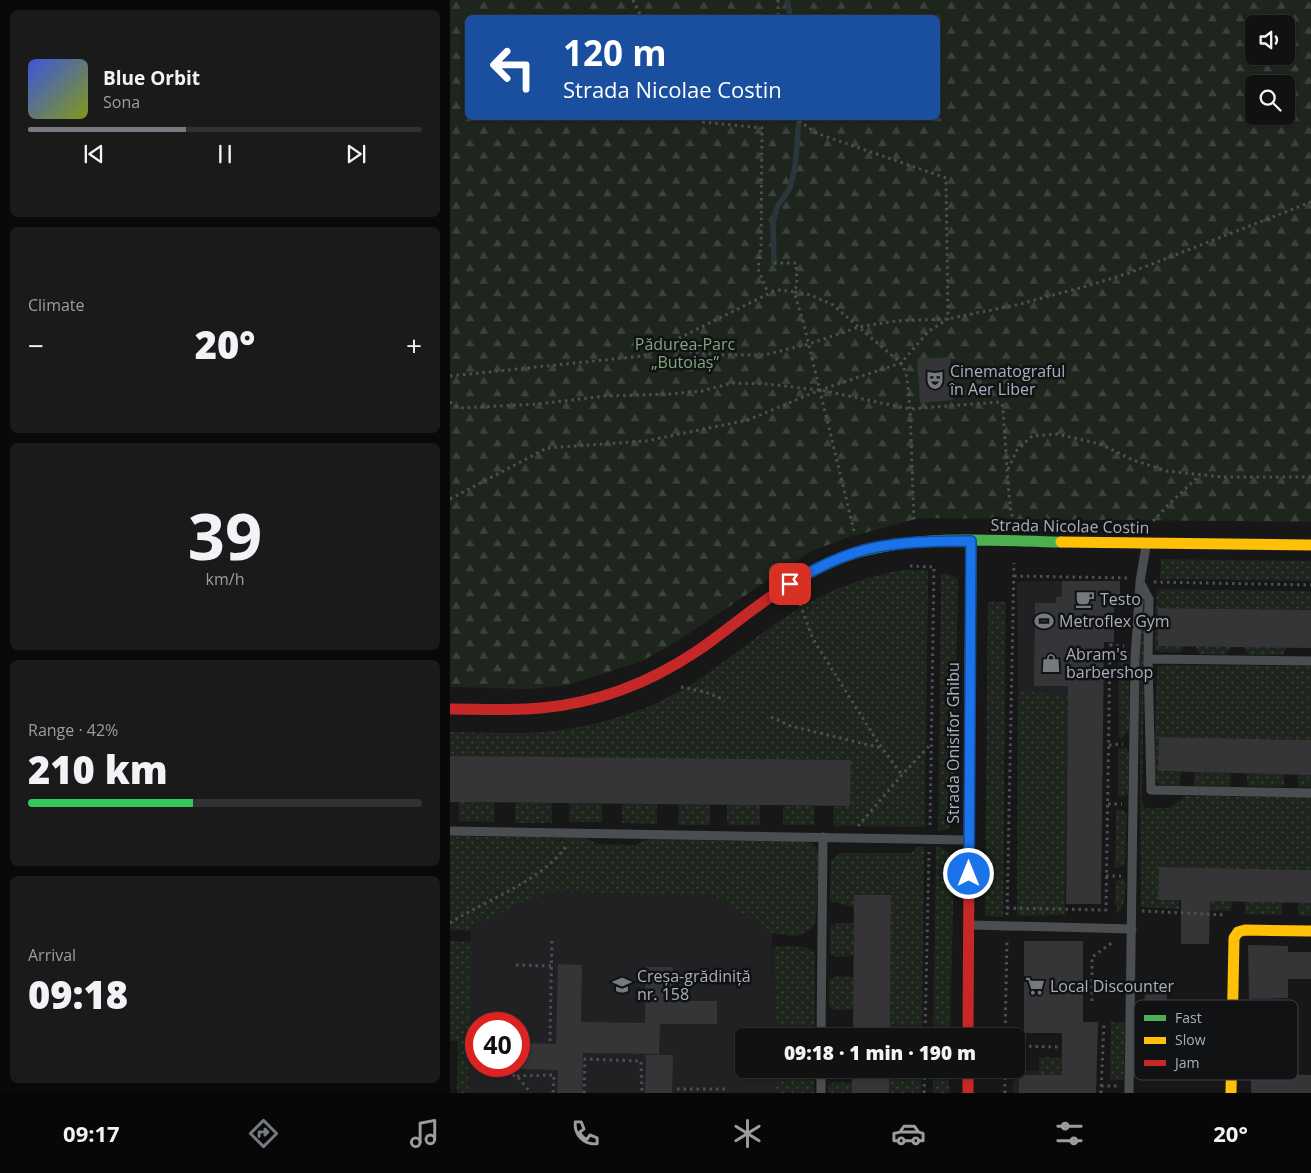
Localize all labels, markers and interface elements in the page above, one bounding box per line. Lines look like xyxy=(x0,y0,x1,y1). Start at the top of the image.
map controls xyxy=(1245,15,1295,125)
button: sound xyxy=(1245,15,1295,65)
text: 120 m xyxy=(563,29,667,76)
icon: left xyxy=(480,35,545,100)
text: Blue Orbit xyxy=(103,65,200,91)
text: Strada Nicolae Costin xyxy=(563,74,782,104)
button: search xyxy=(1245,75,1295,125)
text: Sona xyxy=(103,91,140,113)
icon: previous xyxy=(80,140,108,168)
icon: pause xyxy=(211,140,239,168)
icon: next xyxy=(342,140,370,168)
text: Climate xyxy=(28,294,85,316)
text: 20° xyxy=(195,318,255,370)
text: − xyxy=(28,326,44,364)
text: + xyxy=(406,326,422,364)
park label: Pădurea-Parc „Butoiaș” xyxy=(635,333,736,373)
place label: Cinematograful în Aer Liber xyxy=(949,360,1065,400)
theatre icon: Cinematograful în Aer Liber xyxy=(924,369,946,391)
text: 39 xyxy=(188,491,262,579)
street label: Strada Nicolae Costin xyxy=(990,514,1150,538)
pin xyxy=(769,563,811,605)
text: km/h xyxy=(206,568,244,590)
icon: arrive xyxy=(776,570,804,598)
cafe icon: Testo xyxy=(1074,588,1096,610)
place label: Testo xyxy=(1100,588,1141,610)
sports icon: Metroflex Gym xyxy=(1033,610,1055,632)
place label: Metroflex Gym xyxy=(1059,610,1170,632)
place label: Abram's barbershop xyxy=(1066,643,1153,683)
shop icon: Abram's barbershop xyxy=(1040,652,1062,674)
street label: Strada Onisifor Ghibu xyxy=(942,662,964,824)
text: Range · 42% xyxy=(28,719,118,741)
text: 210 km xyxy=(28,743,168,795)
position arrow xyxy=(942,847,994,899)
text: Arrival xyxy=(28,944,76,966)
place label: Creșa-grădiniță nr. 158 xyxy=(637,965,751,1005)
text: 09:18 xyxy=(28,968,128,1020)
school or university icon: Creșa-grădiniță nr. 158 xyxy=(611,974,633,996)
supermarket icon: Local Discounter xyxy=(1024,975,1046,997)
place label: Local Discounter xyxy=(1050,975,1175,997)
legend xyxy=(1134,1000,1298,1080)
text: Fast xyxy=(1175,1008,1202,1027)
speed limit sign: 40 xyxy=(465,1012,530,1077)
text: Slow xyxy=(1175,1030,1206,1049)
text: 09:18 · 1 min · 190 m xyxy=(784,1040,976,1066)
text: Jam xyxy=(1173,1053,1200,1072)
icon: directions xyxy=(246,1116,281,1151)
icon: music xyxy=(407,1116,442,1151)
icon: phone xyxy=(568,1116,603,1151)
icon: climate xyxy=(730,1116,765,1151)
icon: car xyxy=(891,1116,926,1151)
icon: filters xyxy=(1052,1116,1087,1151)
text: 09:17 xyxy=(63,1118,120,1148)
text: 20° xyxy=(1213,1118,1248,1148)

